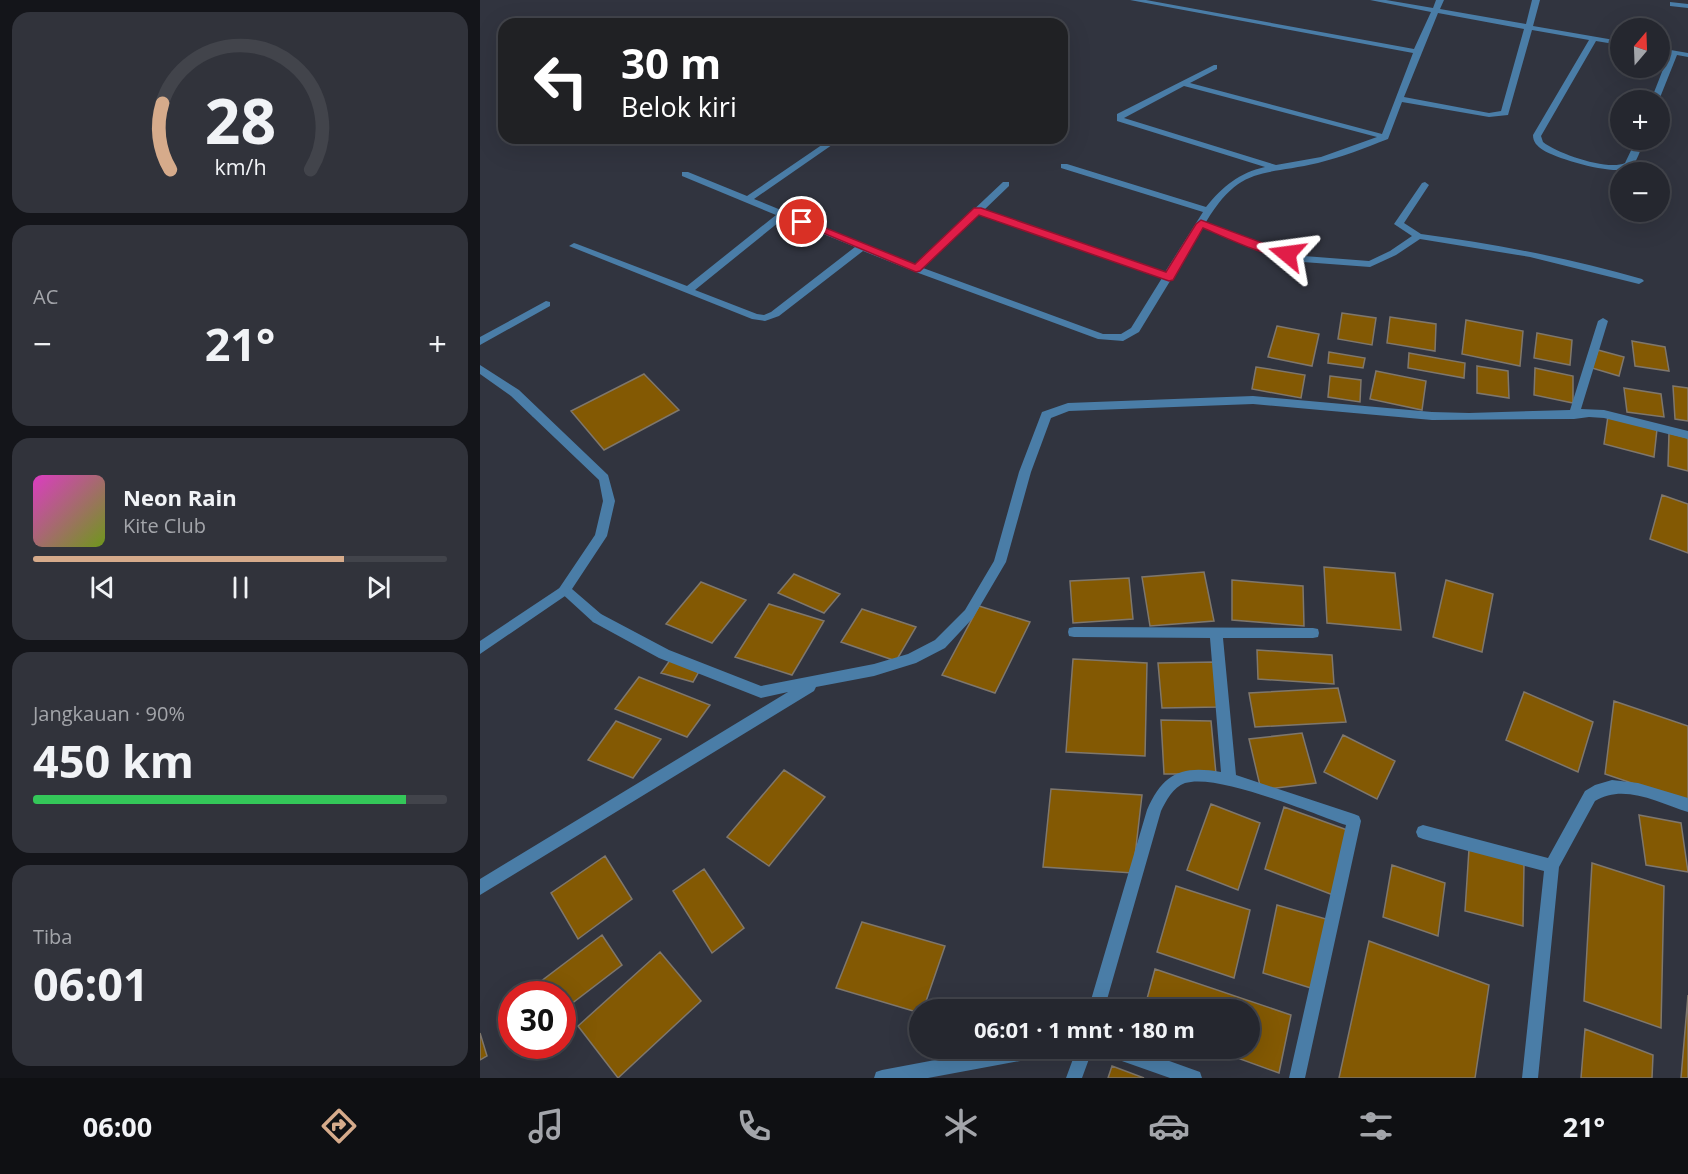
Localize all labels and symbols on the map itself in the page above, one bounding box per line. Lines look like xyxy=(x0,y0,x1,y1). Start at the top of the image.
north arrow xyxy=(1610,18,1670,78)
pin xyxy=(776,196,827,247)
position arrow xyxy=(1255,222,1319,286)
speed limit sign: 30 xyxy=(498,981,576,1059)

